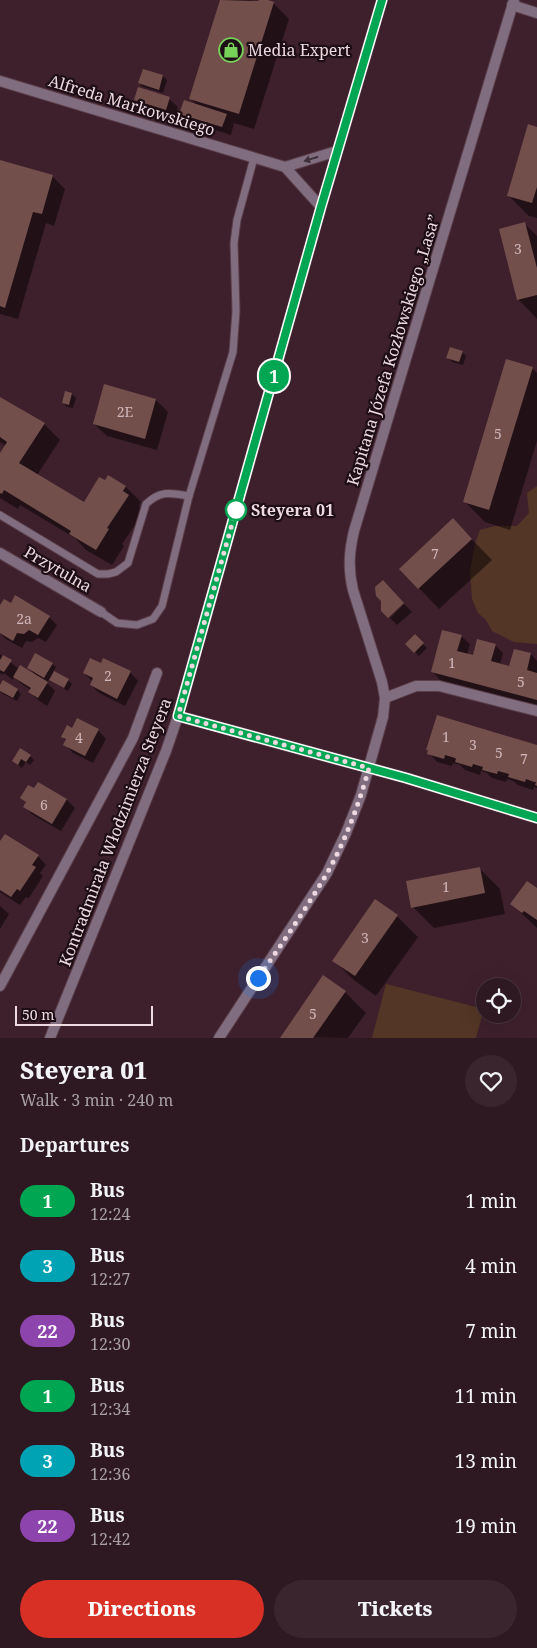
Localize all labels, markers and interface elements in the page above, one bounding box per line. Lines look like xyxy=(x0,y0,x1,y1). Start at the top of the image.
shop icon: Media Expert xyxy=(218,37,244,63)
place label: Media Expert xyxy=(248,39,351,61)
street label: Alfreda Markowskiego xyxy=(46,69,218,141)
one-way arrow xyxy=(304,156,319,163)
street label: Kapitana Józefa Kozłowskiego „Lasa” xyxy=(341,212,445,488)
house number: 3 xyxy=(514,239,522,258)
line badge: 1 xyxy=(258,360,290,392)
text: 1 xyxy=(269,364,279,388)
house number: 2E xyxy=(117,402,134,421)
house number: 5 xyxy=(494,424,502,443)
marker: Steyera 01 xyxy=(225,499,247,521)
place label: Steyera 01 xyxy=(251,499,334,521)
street label: Przytulna xyxy=(20,541,96,597)
house number: 7 xyxy=(431,544,439,563)
house number: 2a xyxy=(16,609,32,628)
house number: 1 xyxy=(448,653,456,672)
house number: 2 xyxy=(104,666,112,685)
house number: 5 xyxy=(517,672,525,691)
street label: Kontradmirała Włodzimierza Steyera xyxy=(54,695,176,969)
house number: 1 xyxy=(442,727,450,746)
house number: 4 xyxy=(75,728,83,747)
house number: 3 xyxy=(469,735,477,754)
house number: 5 xyxy=(495,743,503,762)
house number: 7 xyxy=(520,749,528,768)
house number: 6 xyxy=(40,795,48,814)
house number: 1 xyxy=(442,877,450,896)
house number: 3 xyxy=(361,928,369,947)
your location xyxy=(246,966,271,991)
map controls xyxy=(476,978,521,1023)
button: locate xyxy=(476,978,521,1023)
scale bar xyxy=(15,1003,152,1026)
house number: 5 xyxy=(309,1004,317,1023)
text: 50 m xyxy=(22,1005,55,1024)
text: Steyera 01 xyxy=(20,1053,147,1086)
button: heart xyxy=(465,1055,517,1107)
text: Walk · 3 min · 240 m xyxy=(20,1089,173,1111)
text: Departures xyxy=(20,1132,129,1158)
text: Bus xyxy=(90,1177,125,1203)
text: 1 min xyxy=(465,1188,517,1214)
text: 1 xyxy=(42,1189,53,1213)
text: 12:24 xyxy=(90,1203,130,1225)
text: Bus xyxy=(90,1242,125,1268)
text: 4 min xyxy=(465,1253,517,1279)
text: 3 xyxy=(42,1254,53,1278)
text: 12:27 xyxy=(90,1268,130,1290)
text: Bus xyxy=(90,1307,125,1333)
text: 7 min xyxy=(465,1318,517,1344)
text: 22 xyxy=(37,1319,58,1343)
text: 12:30 xyxy=(90,1333,130,1355)
text: Bus xyxy=(90,1372,125,1398)
text: 11 min xyxy=(455,1383,517,1409)
text: 1 xyxy=(42,1384,53,1408)
text: 12:34 xyxy=(90,1398,130,1420)
text: Bus xyxy=(90,1437,125,1463)
text: 13 min xyxy=(455,1448,517,1474)
text: 3 xyxy=(42,1449,53,1473)
text: 12:36 xyxy=(90,1463,130,1485)
text: Bus xyxy=(90,1502,125,1528)
text: 19 min xyxy=(455,1513,517,1539)
text: 22 xyxy=(37,1514,58,1538)
text: 12:42 xyxy=(90,1528,130,1550)
button: Directions xyxy=(20,1580,264,1638)
button: Tickets xyxy=(274,1580,517,1638)

